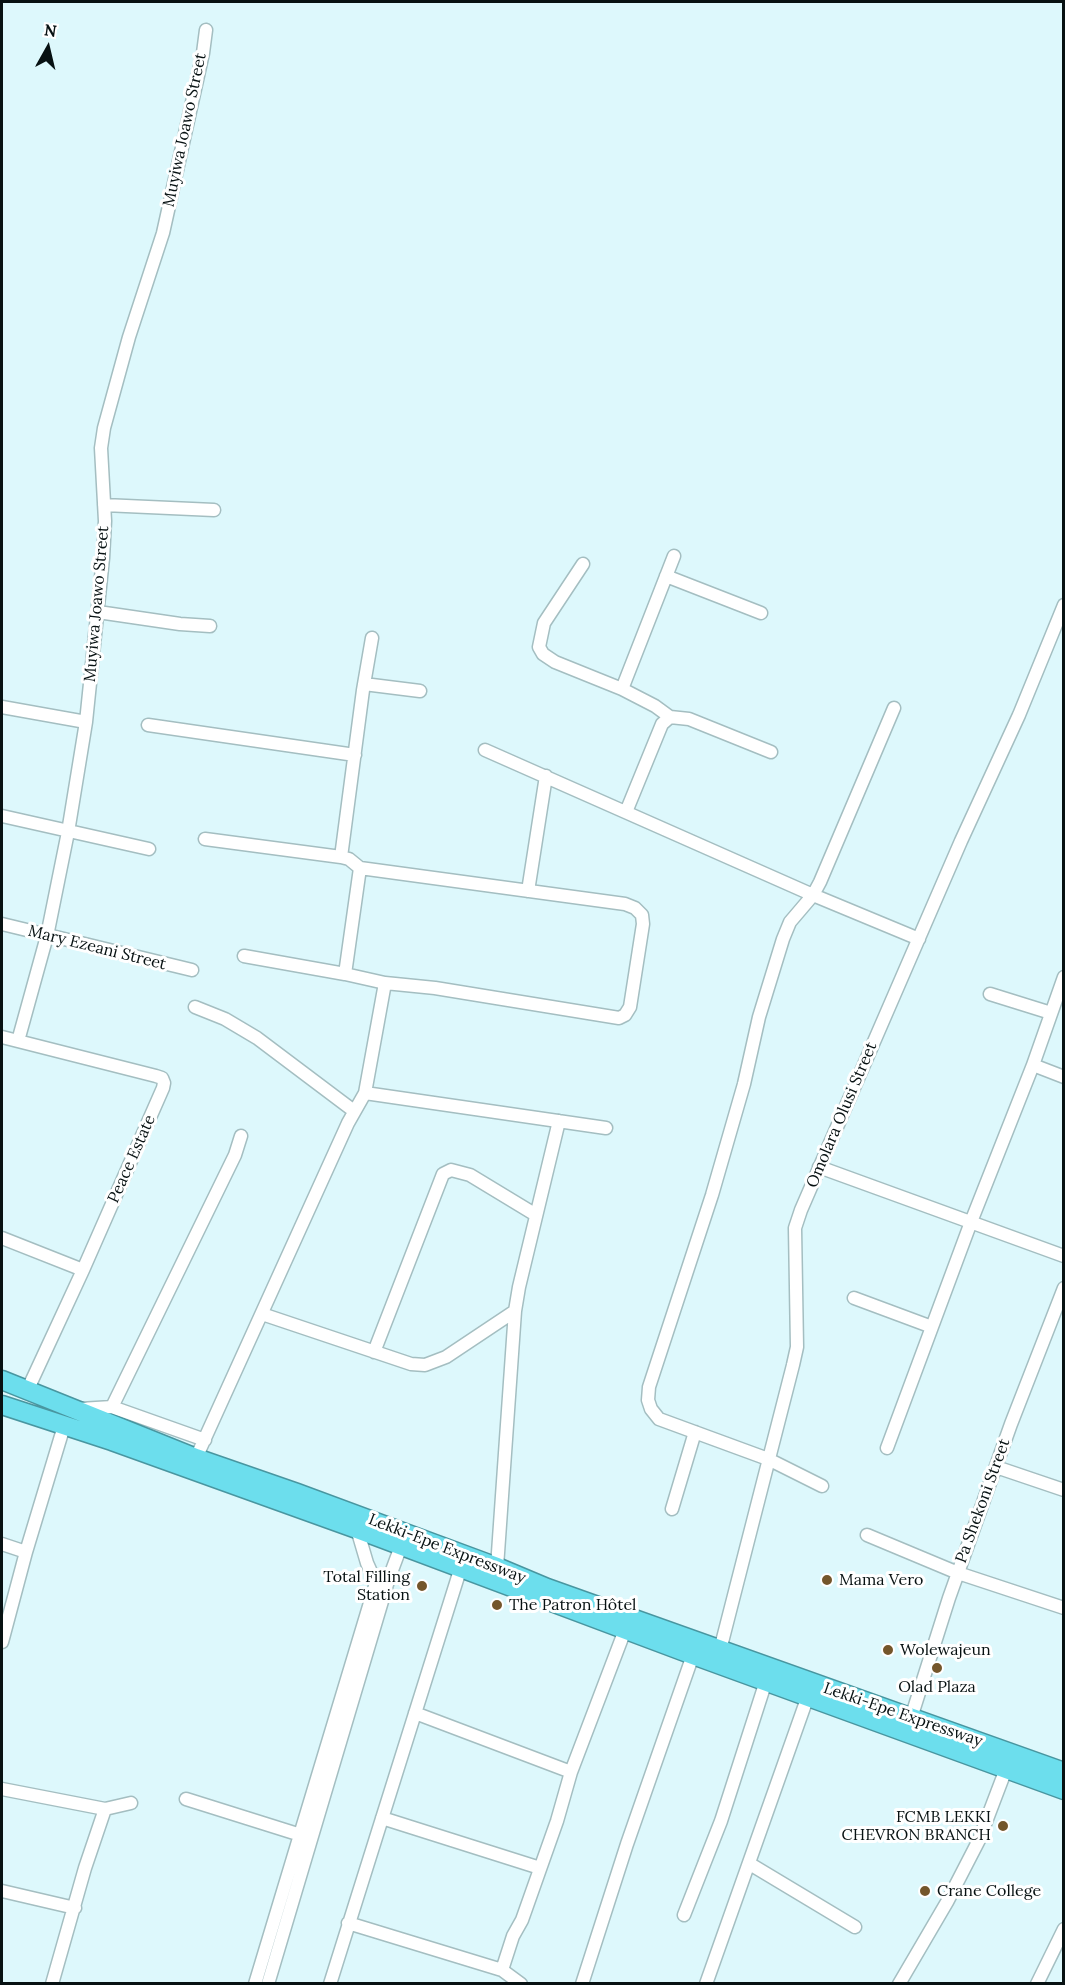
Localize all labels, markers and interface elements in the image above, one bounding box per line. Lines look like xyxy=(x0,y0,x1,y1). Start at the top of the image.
north arrow xyxy=(18,18,78,78)
text: N xyxy=(43,19,58,41)
street label: Muyiwa Joawo Street xyxy=(159,51,211,209)
street label: Muyiwa Joawo Street xyxy=(81,525,113,683)
street label: Mary Ezeani Street xyxy=(26,922,168,974)
street label: Omolara Olusi Street xyxy=(803,1039,881,1191)
street label: Peace Estate xyxy=(104,1112,160,1206)
street label: Pa Shekoni Street xyxy=(952,1436,1014,1566)
street label: Lekki-Epe Expressway xyxy=(366,1510,528,1588)
place label: Total Filling Station xyxy=(323,1567,410,1605)
place label: Mama Vero xyxy=(839,1570,923,1590)
marker: Mama Vero xyxy=(820,1573,834,1587)
marker: Total Filling Station xyxy=(415,1579,429,1593)
place label: The Patron Hôtel xyxy=(509,1595,636,1615)
marker: The Patron Hôtel xyxy=(490,1598,504,1612)
place label: Wolewajeun xyxy=(900,1640,991,1660)
marker: Wolewajeun xyxy=(881,1643,895,1657)
marker: Olad Plaza xyxy=(930,1661,944,1675)
place label: Olad Plaza xyxy=(898,1677,976,1697)
street label: Lekki-Epe Expressway xyxy=(821,1679,985,1751)
place label: FCMB LEKKI CHEVRON BRANCH xyxy=(841,1807,991,1845)
marker: FCMB LEKKI CHEVRON BRANCH xyxy=(996,1819,1010,1833)
place label: Crane College xyxy=(937,1881,1041,1901)
marker: Crane College xyxy=(918,1884,932,1898)

